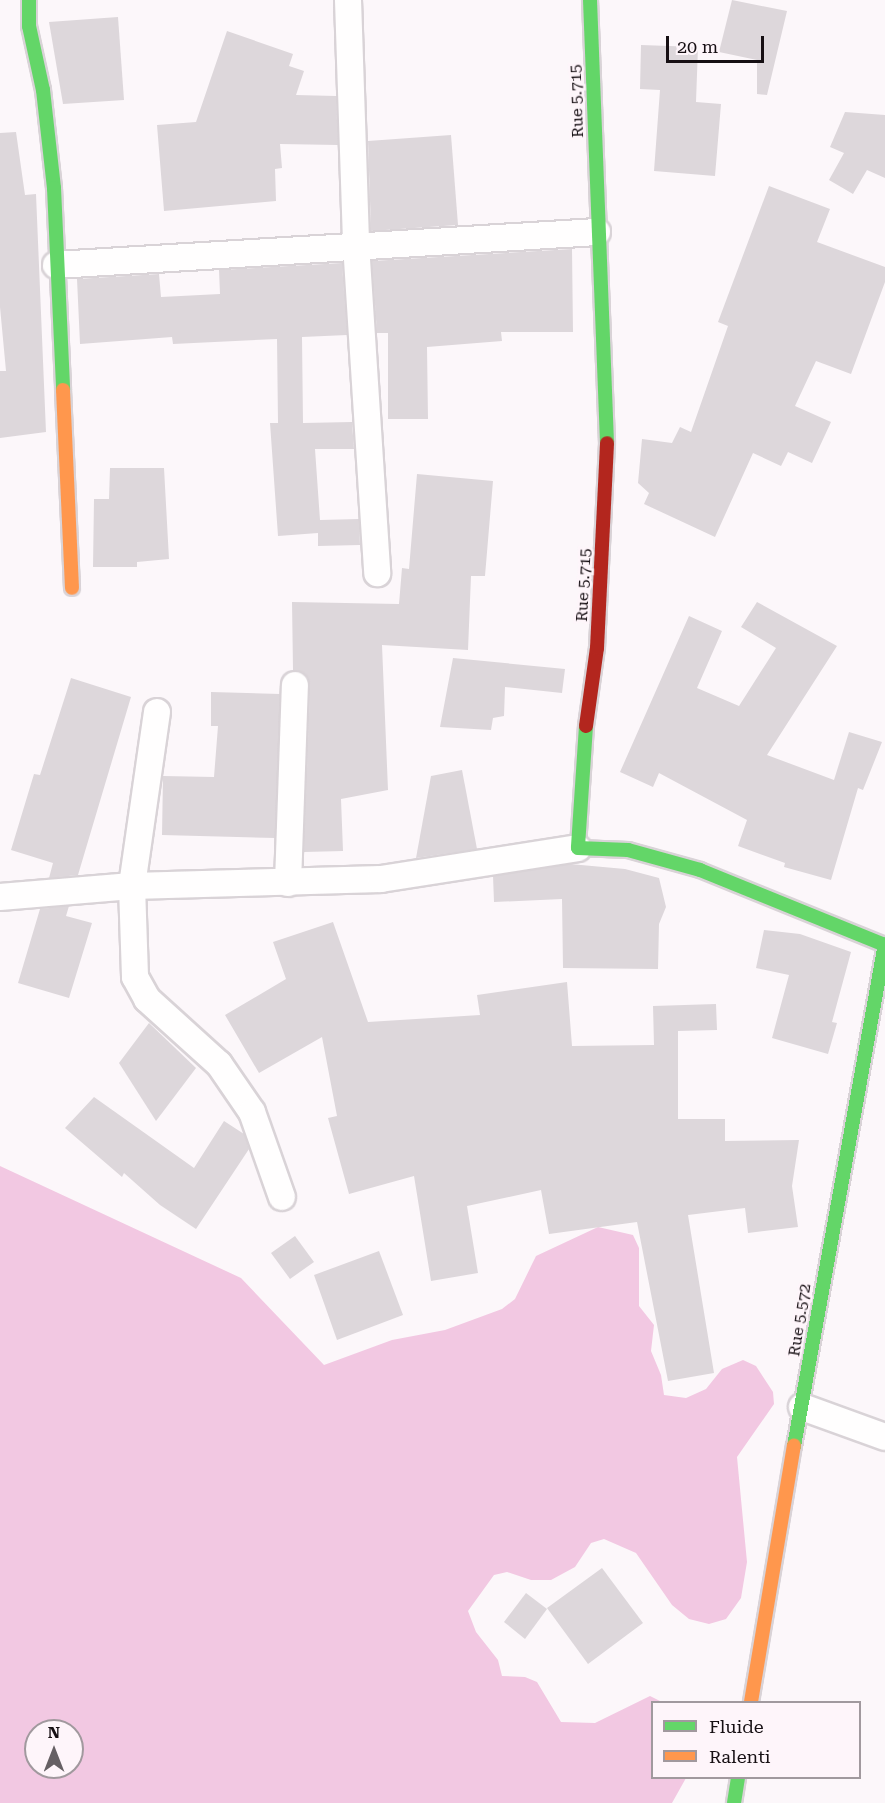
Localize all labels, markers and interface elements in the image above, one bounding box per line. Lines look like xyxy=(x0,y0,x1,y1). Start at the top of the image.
scale bar xyxy=(669,24,766,62)
text: 20 m xyxy=(677,36,718,57)
street label: Rue 5.715 xyxy=(566,64,588,138)
street label: Rue 5.715 xyxy=(572,548,596,622)
street label: Rue 5.572 xyxy=(785,1282,815,1358)
legend xyxy=(651,1701,861,1779)
text: Fluide xyxy=(709,1716,764,1737)
north arrow xyxy=(24,1719,84,1779)
text: N xyxy=(48,1723,60,1742)
text: Ralenti xyxy=(709,1746,771,1767)

